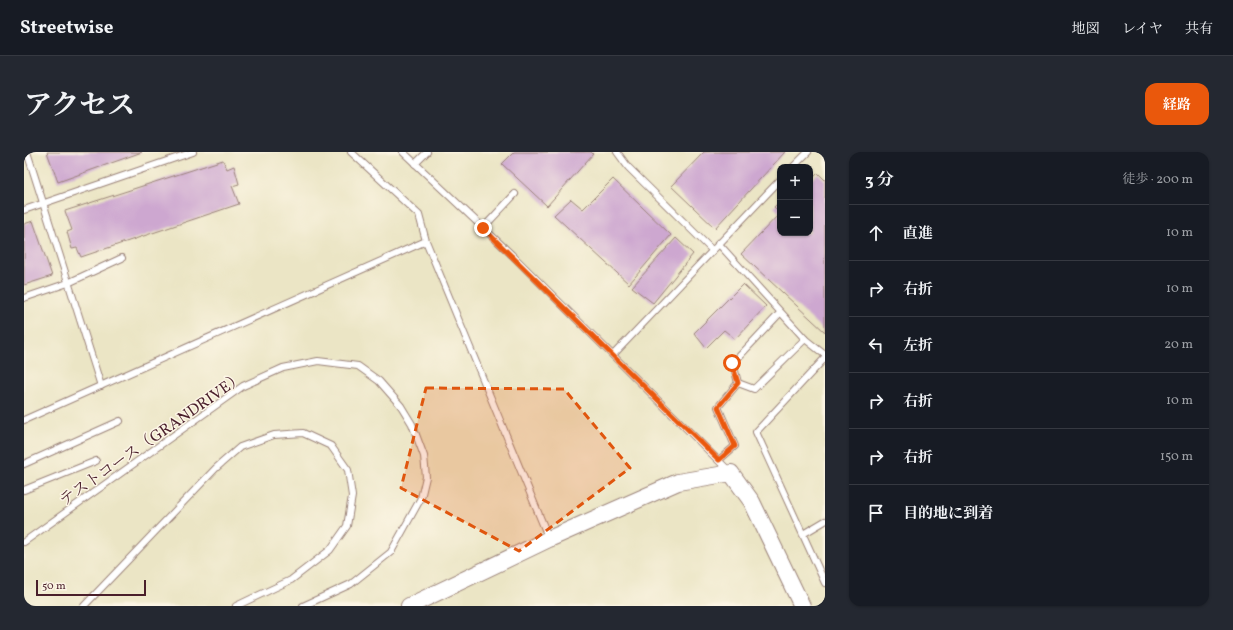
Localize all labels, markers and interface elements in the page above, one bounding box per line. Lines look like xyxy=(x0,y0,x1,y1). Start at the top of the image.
text: Streetwise xyxy=(20,15,113,41)
text: 地図 xyxy=(1072,20,1100,39)
text: レイヤ xyxy=(1122,20,1163,39)
text: 共有 xyxy=(1185,20,1213,39)
button: 経路 xyxy=(1145,83,1209,125)
text: アクセス xyxy=(24,87,135,126)
map controls xyxy=(777,164,813,236)
button: + xyxy=(777,164,813,200)
text: 3 分 xyxy=(865,169,894,192)
text: 徒歩 · 200 m xyxy=(1122,171,1193,189)
button: − xyxy=(777,200,813,236)
route end xyxy=(474,219,492,237)
icon: ahead xyxy=(865,222,887,244)
text: 直進 xyxy=(903,224,933,245)
text: 10 m xyxy=(1166,224,1193,242)
icon: right xyxy=(865,278,887,300)
text: 右折 xyxy=(903,280,933,301)
text: 10 m xyxy=(1166,280,1193,298)
icon: left xyxy=(865,334,887,356)
text: 左折 xyxy=(903,336,933,357)
text: 20 m xyxy=(1164,336,1193,354)
route start xyxy=(723,354,741,372)
street label: テストコース（GRANDRIVE） xyxy=(55,367,249,512)
icon: right xyxy=(865,390,887,412)
text: 右折 xyxy=(903,392,933,413)
text: 10 m xyxy=(1166,392,1193,410)
icon: right xyxy=(865,446,887,468)
text: 右折 xyxy=(903,448,933,469)
text: 150 m xyxy=(1160,448,1193,466)
icon: arrive xyxy=(865,502,887,524)
text: 目的地に到着 xyxy=(903,504,993,525)
scale bar xyxy=(36,578,146,597)
text: 50 m xyxy=(42,579,66,594)

